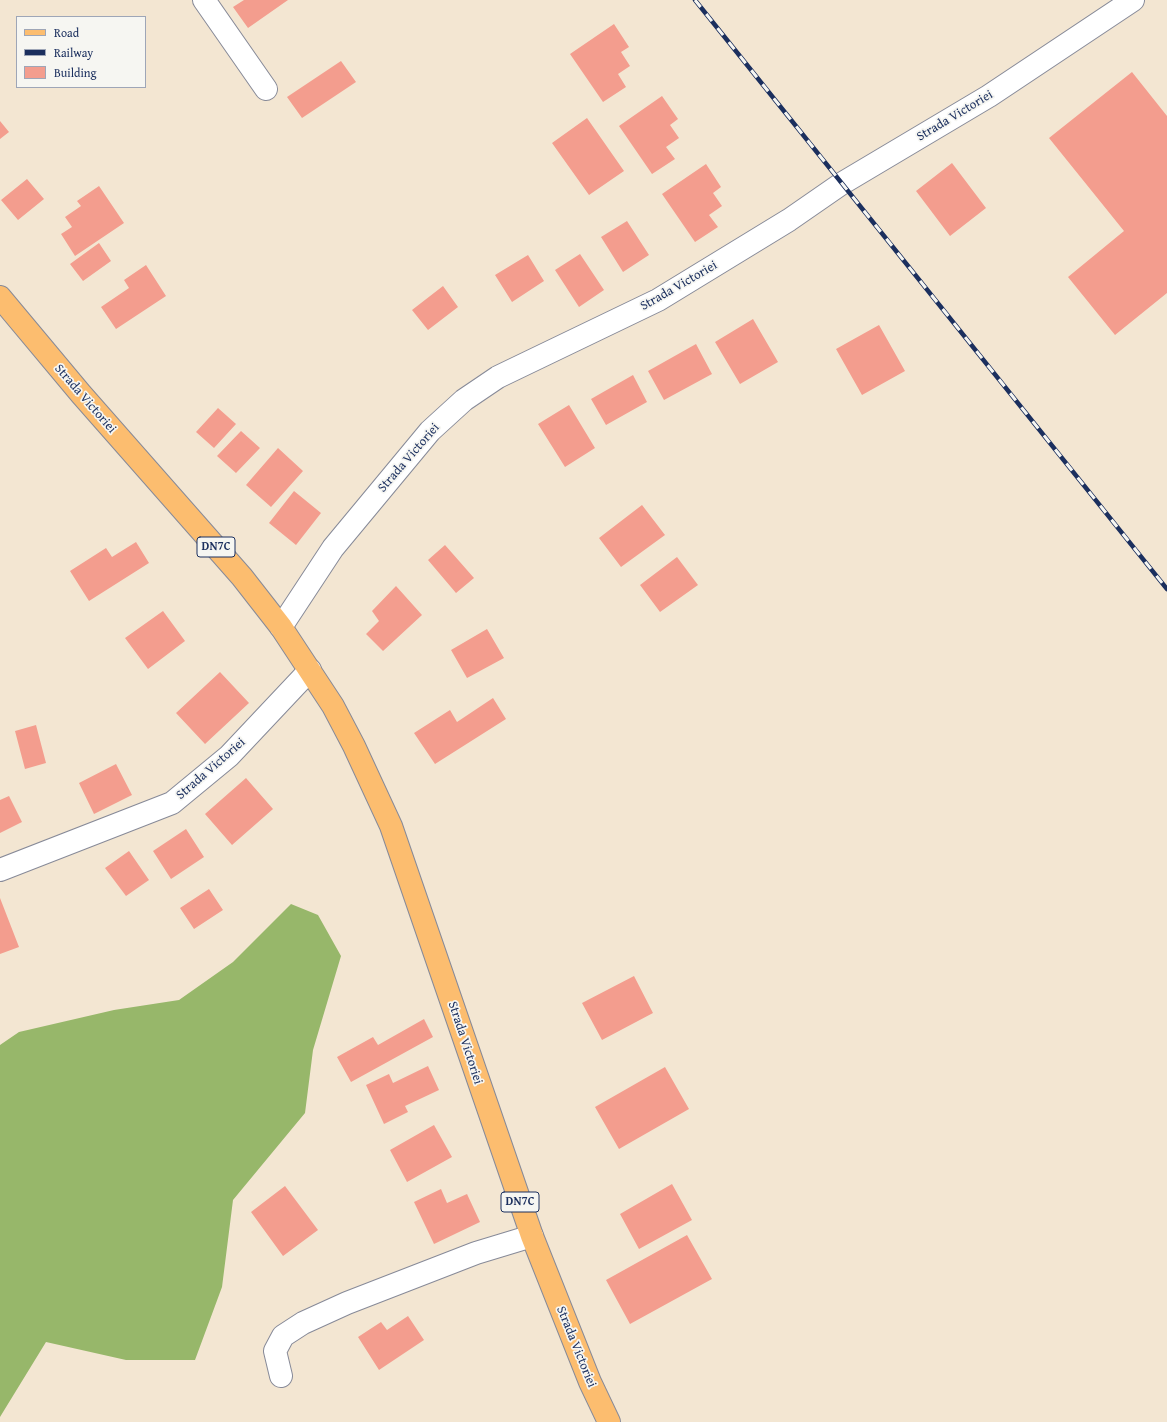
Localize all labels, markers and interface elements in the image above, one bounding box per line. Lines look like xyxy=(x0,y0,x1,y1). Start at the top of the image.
legend xyxy=(16,16,146,88)
text: Road xyxy=(54,24,79,41)
text: Railway xyxy=(54,44,93,61)
text: Building xyxy=(54,64,97,81)
street label: Strada Victoriei xyxy=(914,87,996,145)
street label: Strada Victoriei xyxy=(638,258,720,314)
street label: Strada Victoriei xyxy=(51,361,119,437)
street label: Strada Victoriei xyxy=(375,420,443,496)
road number: DN7C xyxy=(197,537,235,557)
street label: Strada Victoriei xyxy=(173,735,249,803)
street label: Strada Victoriei xyxy=(444,1000,486,1086)
road number: DN7C xyxy=(501,1192,539,1212)
street label: Strada Victoriei xyxy=(553,1304,599,1390)

